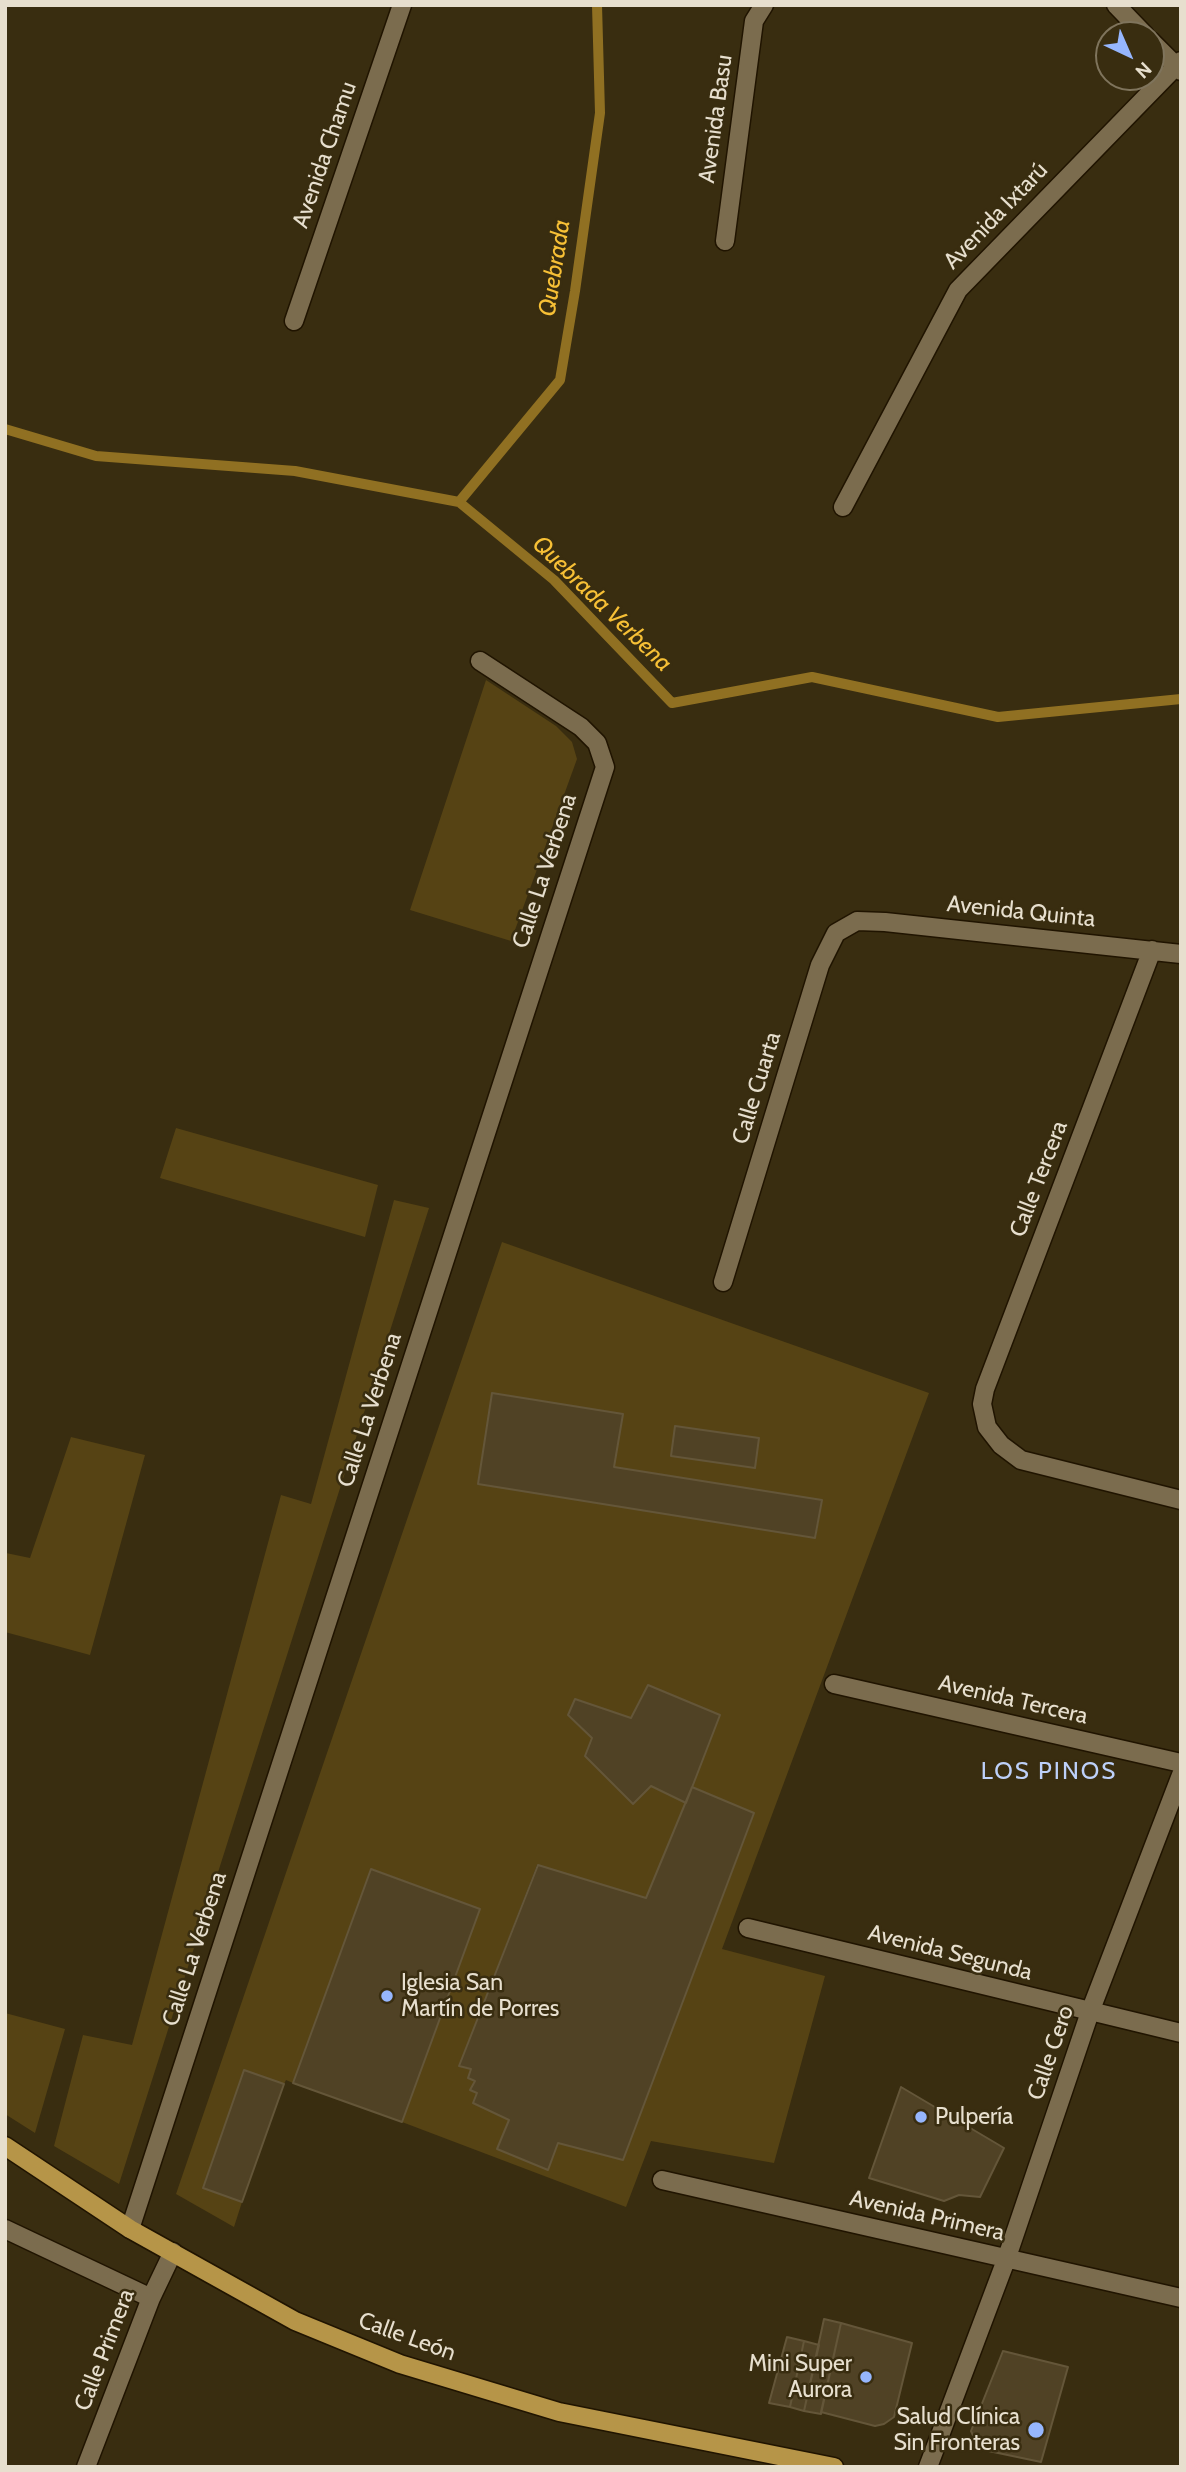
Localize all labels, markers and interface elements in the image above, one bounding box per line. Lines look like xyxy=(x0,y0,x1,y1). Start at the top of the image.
north arrow xyxy=(1095,21,1165,91)
street label: Avenida Basu xyxy=(693,53,739,185)
text: N xyxy=(1131,57,1156,83)
street label: Avenida Chamu xyxy=(287,78,363,232)
street label: Avenida Ixtarú xyxy=(938,157,1054,275)
water label: Quebrada xyxy=(533,217,577,319)
water label: Quebrada Verbena xyxy=(526,530,678,678)
street label: Calle La Verbena xyxy=(507,790,583,952)
street label: Avenida Quinta xyxy=(945,890,1097,934)
street label: Calle Cuarta xyxy=(727,1029,787,1147)
street label: Calle Tercera xyxy=(1004,1117,1074,1241)
street label: Calle La Verbena xyxy=(332,1329,408,1491)
street label: Avenida Tercera xyxy=(936,1669,1090,1731)
district label: LOS PINOS xyxy=(982,1758,1116,1786)
street label: Calle La Verbena xyxy=(157,1868,233,2030)
street label: Avenida Segunda xyxy=(865,1919,1035,1987)
place label: Iglesia San Martín de Porres xyxy=(401,1969,559,2023)
marker: Iglesia San Martín de Porres xyxy=(379,1988,395,2004)
street label: Calle Cero xyxy=(1022,2002,1080,2104)
place label: Pulpería xyxy=(935,2103,1013,2131)
marker: Pulpería xyxy=(913,2109,929,2125)
street label: Avenida Primera xyxy=(847,2185,1007,2247)
street label: Calle Primera xyxy=(69,2285,141,2415)
street label: Calle León xyxy=(355,2307,459,2367)
place label: Mini Super Aurora xyxy=(749,2350,852,2404)
marker: Mini Super Aurora xyxy=(858,2369,874,2385)
place label: Salud Clínica Sin Fronteras xyxy=(893,2403,1020,2457)
marker: Salud Clínica Sin Fronteras xyxy=(1026,2420,1046,2440)

